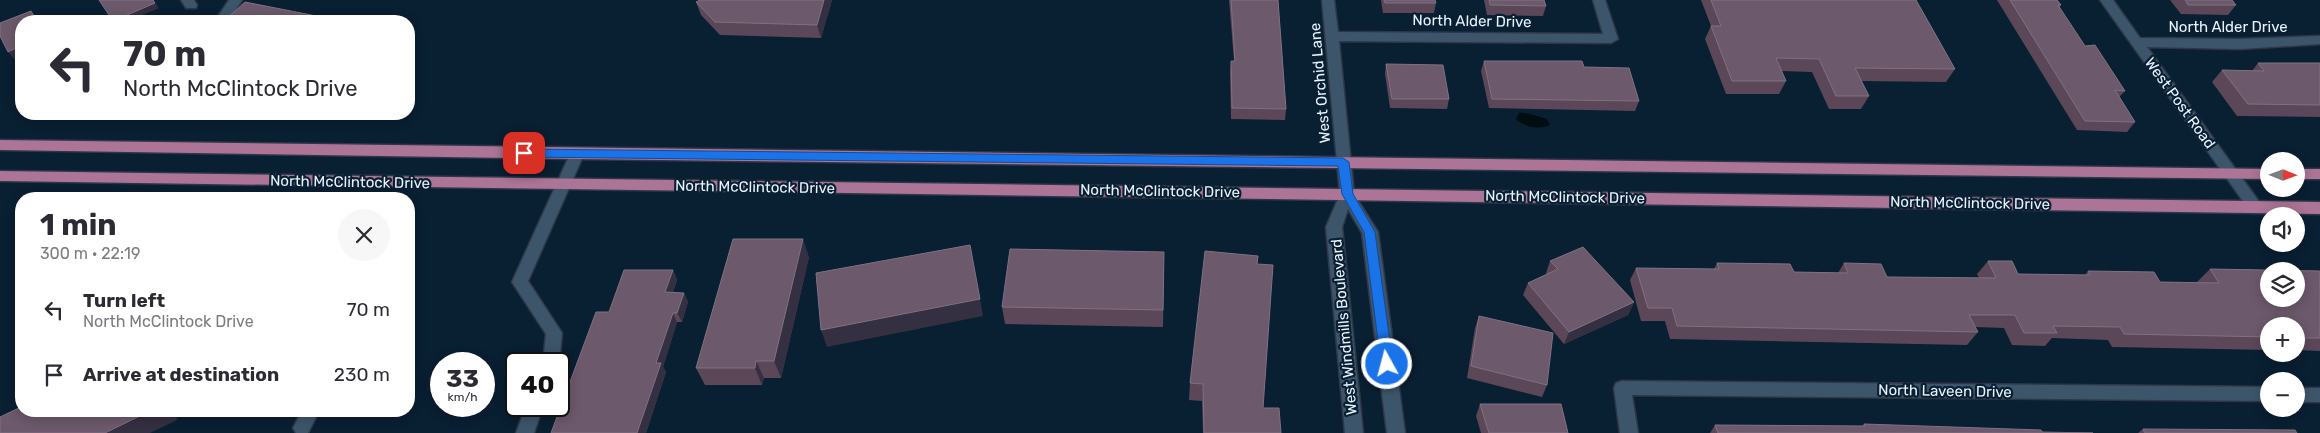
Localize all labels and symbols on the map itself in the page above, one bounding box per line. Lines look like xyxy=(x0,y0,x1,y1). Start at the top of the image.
street label: North Alder Drive xyxy=(1412,11,1532,31)
street label: North Alder Drive xyxy=(2168,18,2288,36)
street label: West Orchid Lane xyxy=(1306,22,1334,144)
street label: West Post Road xyxy=(2141,54,2219,152)
pin xyxy=(503,132,545,174)
north arrow xyxy=(2260,152,2305,198)
street label: North McClintock Drive xyxy=(270,172,430,192)
street label: North McClintock Drive xyxy=(675,177,835,197)
street label: North McClintock Drive xyxy=(1080,181,1240,201)
street label: North McClintock Drive xyxy=(1485,187,1645,207)
street label: North McClintock Drive xyxy=(1890,193,2050,213)
street label: West Windmills Boulevard xyxy=(1327,238,1361,416)
position arrow xyxy=(1360,337,1412,389)
speed limit sign: 40 xyxy=(505,352,570,417)
street label: North Laveen Drive xyxy=(1878,381,2012,401)

